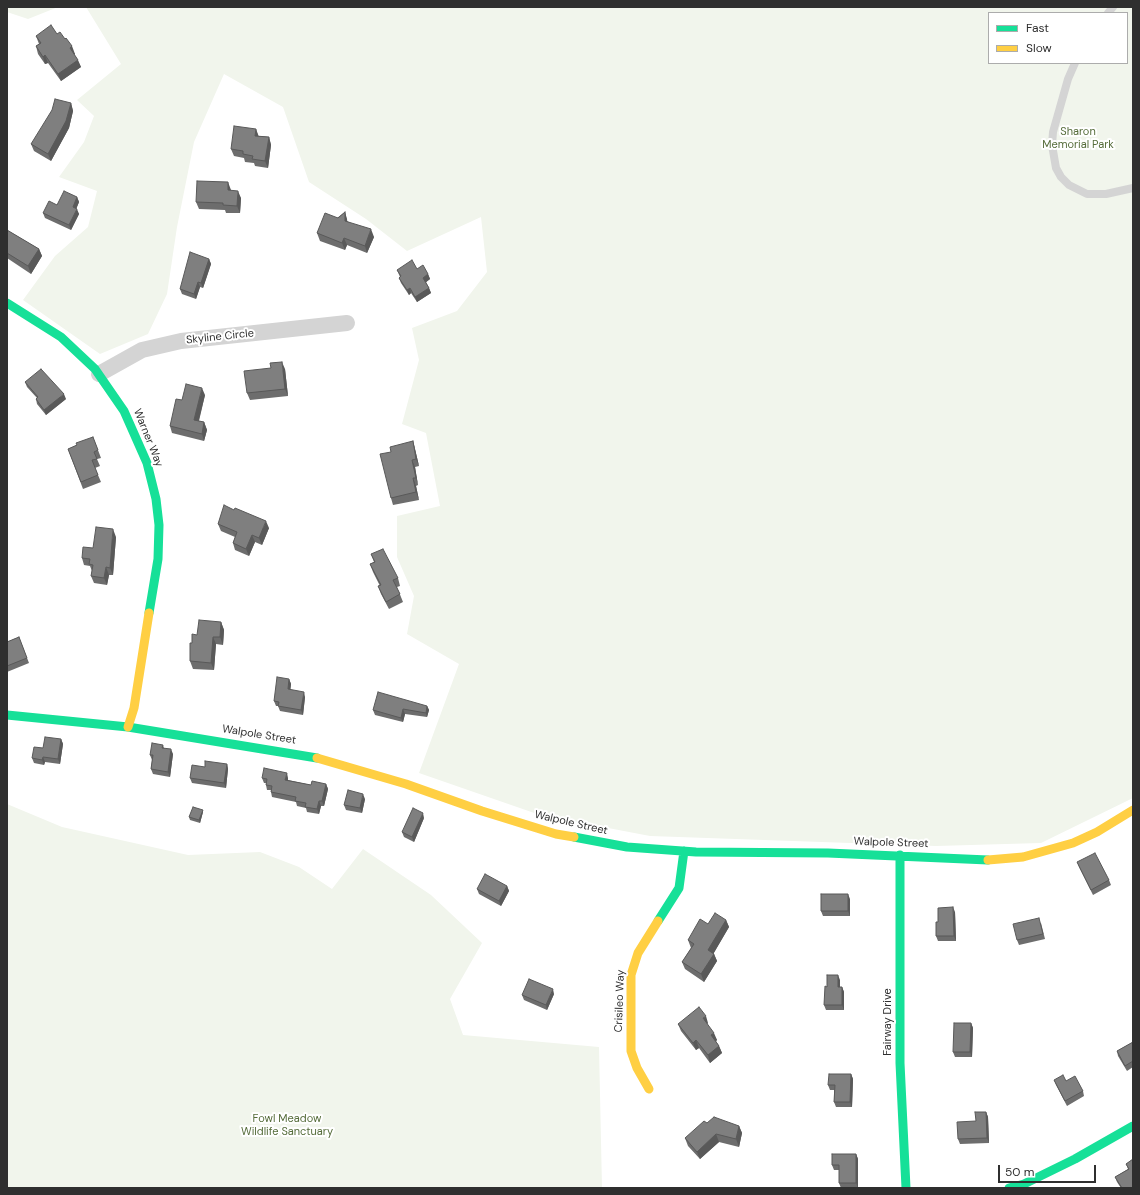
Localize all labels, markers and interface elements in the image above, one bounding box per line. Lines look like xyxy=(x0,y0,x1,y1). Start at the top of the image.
legend xyxy=(988,12,1128,64)
text: Fast xyxy=(1026,20,1049,36)
text: Slow xyxy=(1026,40,1052,56)
park label: Sharon Memorial Park xyxy=(1042,125,1114,151)
street label: Skyline Circle xyxy=(185,327,255,347)
street label: Warner Way xyxy=(130,407,166,469)
street label: Walpole Street xyxy=(221,723,297,747)
street label: Walpole Street xyxy=(533,808,609,838)
street label: Walpole Street xyxy=(853,835,929,851)
street label: Crisileo Way xyxy=(612,969,628,1033)
street label: Fairway Drive xyxy=(881,988,895,1056)
park label: Fowl Meadow Wildlife Sanctuary xyxy=(241,1112,333,1138)
scale bar xyxy=(1000,1157,1098,1183)
text: 50 m xyxy=(1005,1164,1034,1180)

